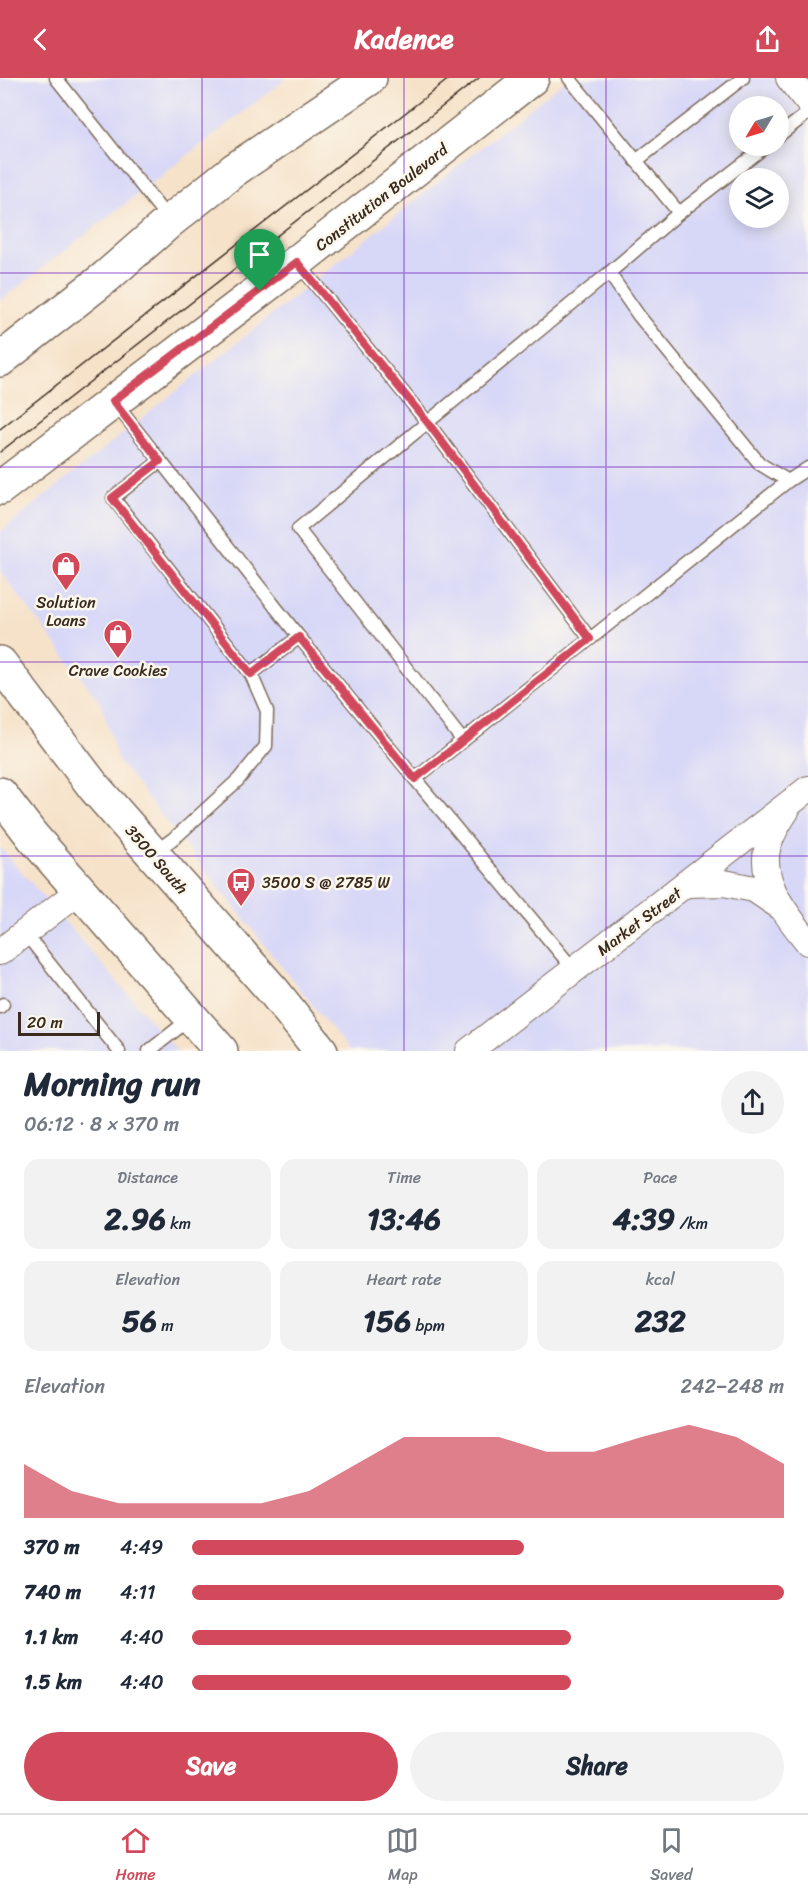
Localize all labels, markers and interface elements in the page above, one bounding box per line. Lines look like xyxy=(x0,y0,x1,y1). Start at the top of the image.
text: Kadence xyxy=(354,15,454,63)
icon: back xyxy=(24,23,57,56)
icon: share xyxy=(751,23,784,56)
north arrow xyxy=(729,96,789,156)
map controls xyxy=(729,96,789,228)
street label: Constitution Boulevard xyxy=(308,135,456,259)
button: layers xyxy=(729,168,789,228)
pin xyxy=(234,229,285,291)
icon: arrive xyxy=(243,238,276,271)
shop icon: Solution Loans xyxy=(50,550,82,592)
place label: Solution Loans xyxy=(36,588,96,635)
shop icon: Crave Cookies xyxy=(102,618,134,660)
place label: Crave Cookies xyxy=(69,656,168,685)
street label: 3500 South xyxy=(118,818,195,901)
bus stop icon: 3500 S @ 2785 W xyxy=(225,866,257,908)
place label: 3500 S @ 2785 W xyxy=(262,868,391,897)
street label: Market Street xyxy=(590,879,689,963)
text: 20 m xyxy=(27,1008,63,1037)
scale bar xyxy=(18,1009,100,1037)
text: Morning run xyxy=(24,1055,200,1113)
button: share xyxy=(721,1071,784,1134)
text: 06:12 · 8 × 370 m xyxy=(24,1107,179,1142)
text: Distance xyxy=(117,1163,178,1192)
text: Time xyxy=(387,1163,421,1192)
text: Pace xyxy=(643,1163,677,1192)
text: 2.96 xyxy=(104,1192,166,1246)
text: 13:46 xyxy=(367,1192,441,1246)
text: 4:39 xyxy=(613,1192,675,1246)
text: km xyxy=(166,1209,191,1238)
text: /km xyxy=(675,1209,708,1238)
text: Elevation xyxy=(115,1265,180,1294)
text: Heart rate xyxy=(366,1265,442,1294)
text: kcal xyxy=(646,1265,675,1294)
text: 56 xyxy=(122,1294,157,1348)
text: 156 xyxy=(363,1294,411,1348)
text: 232 xyxy=(635,1294,686,1348)
text: m xyxy=(157,1311,174,1340)
text: bpm xyxy=(411,1311,445,1340)
text: Elevation xyxy=(24,1369,105,1404)
text: 242–248 m xyxy=(680,1369,784,1404)
text: 370 m xyxy=(24,1530,80,1565)
text: 4:49 xyxy=(120,1530,163,1565)
text: 740 m xyxy=(24,1575,81,1610)
text: 4:11 xyxy=(120,1575,156,1610)
text: 1.1 km xyxy=(24,1620,78,1655)
text: 4:40 xyxy=(120,1620,164,1655)
text: 1.5 km xyxy=(24,1665,82,1700)
text: 4:40 xyxy=(120,1665,164,1700)
button: Save xyxy=(24,1732,398,1801)
button: Share xyxy=(410,1732,784,1801)
tab: Home xyxy=(115,1824,155,1889)
tab: Map xyxy=(386,1824,419,1889)
tab: Saved xyxy=(650,1824,693,1889)

